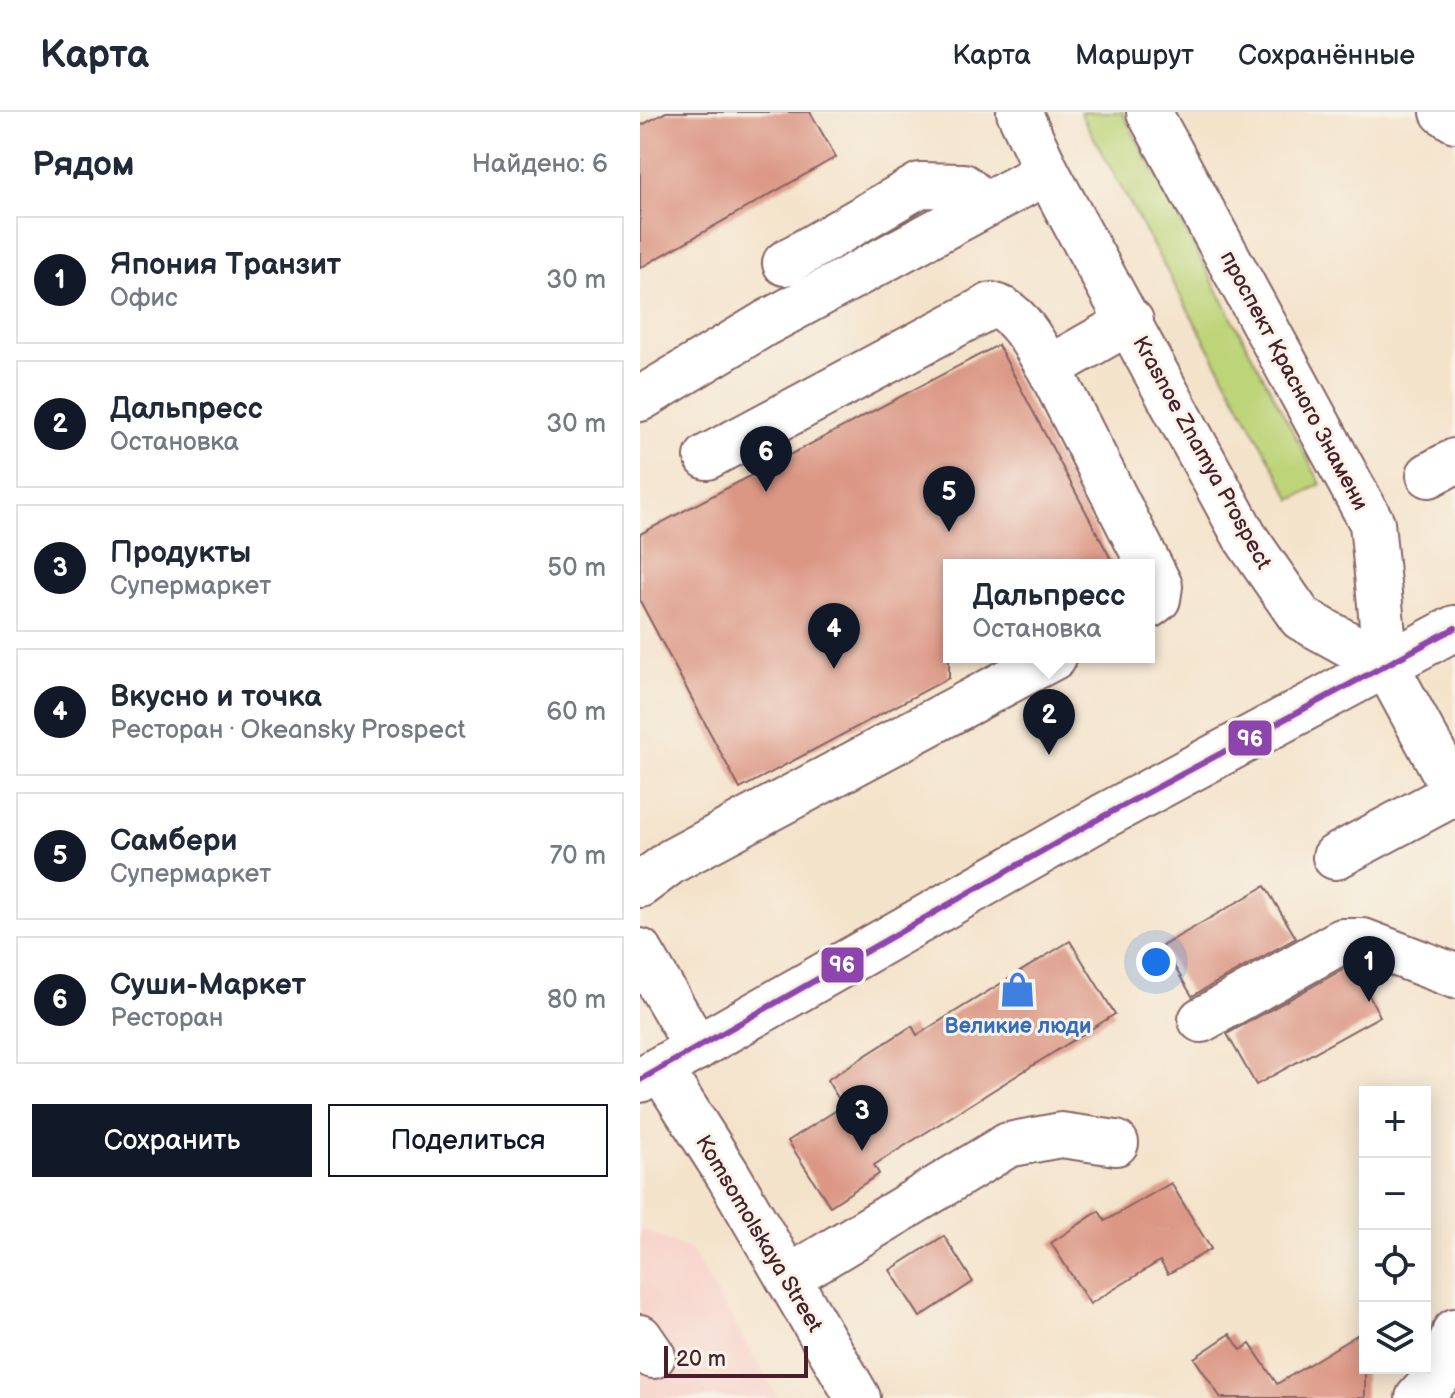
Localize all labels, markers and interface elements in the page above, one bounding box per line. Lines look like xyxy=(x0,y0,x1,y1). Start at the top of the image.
text: Карта xyxy=(40,33,149,78)
text: Карта xyxy=(952,39,1031,72)
text: Маршрут xyxy=(1075,39,1194,72)
text: Сохранённые xyxy=(1238,39,1415,72)
text: Рядом xyxy=(32,144,134,185)
text: Найдено: 6 xyxy=(472,149,608,180)
street label: проспект Красного Знамени xyxy=(1214,246,1374,515)
text: Япония Транзит xyxy=(110,247,341,283)
text: 1 xyxy=(55,265,65,296)
text: 30 m xyxy=(546,265,606,296)
text: Офис xyxy=(110,283,178,314)
street label: Krasnoe Znamya Prospect xyxy=(1126,332,1277,574)
text: Дальпресс xyxy=(110,391,263,427)
text: 2 xyxy=(52,409,68,440)
text: 30 m xyxy=(546,409,606,440)
pin: 6 xyxy=(740,426,792,492)
text: Остановка xyxy=(110,427,239,458)
pin: 5 xyxy=(923,466,975,532)
text: Продукты xyxy=(110,535,251,571)
text: 3 xyxy=(52,553,68,584)
text: 50 m xyxy=(547,553,606,584)
popup xyxy=(943,559,1155,663)
text: Супермаркет xyxy=(110,571,271,602)
text: Дальпресс xyxy=(973,578,1125,614)
pin: 4 xyxy=(808,603,860,669)
text: Остановка xyxy=(973,614,1102,645)
text: Вкусно и точка xyxy=(110,679,322,715)
pin: 2 xyxy=(1023,689,1075,755)
text: 4 xyxy=(52,697,68,728)
text: 60 m xyxy=(546,697,606,728)
text: Ресторан · Okeansky Prospect xyxy=(110,715,466,746)
line badge: 96 xyxy=(1227,719,1273,757)
text: 96 xyxy=(1237,726,1263,753)
text: Самбери xyxy=(110,823,237,859)
text: 5 xyxy=(52,841,68,872)
text: 70 m xyxy=(549,841,606,872)
text: Супермаркет xyxy=(110,859,271,890)
pin: 1 xyxy=(1343,936,1395,1002)
your location xyxy=(1136,942,1176,982)
line badge: 96 xyxy=(820,946,865,984)
text: 96 xyxy=(829,952,855,979)
text: Суши-Маркет xyxy=(110,967,306,1003)
shop icon: Великие люди xyxy=(999,970,1037,1008)
text: 6 xyxy=(52,985,68,1016)
text: 80 m xyxy=(547,985,606,1016)
text: Ресторан xyxy=(110,1003,224,1034)
place label: Великие люди xyxy=(945,1013,1091,1040)
pin: 3 xyxy=(836,1085,888,1151)
map controls xyxy=(1359,1086,1431,1374)
button: + xyxy=(1359,1086,1431,1158)
button: Сохранить xyxy=(32,1104,312,1177)
button: Поделиться xyxy=(328,1104,608,1177)
street label: Komsomolskaya Street xyxy=(689,1130,828,1337)
button: − xyxy=(1359,1158,1431,1230)
button: locate xyxy=(1359,1230,1431,1302)
button: layers xyxy=(1359,1302,1431,1374)
scale bar xyxy=(664,1342,808,1378)
text: 20 m xyxy=(676,1346,726,1373)

